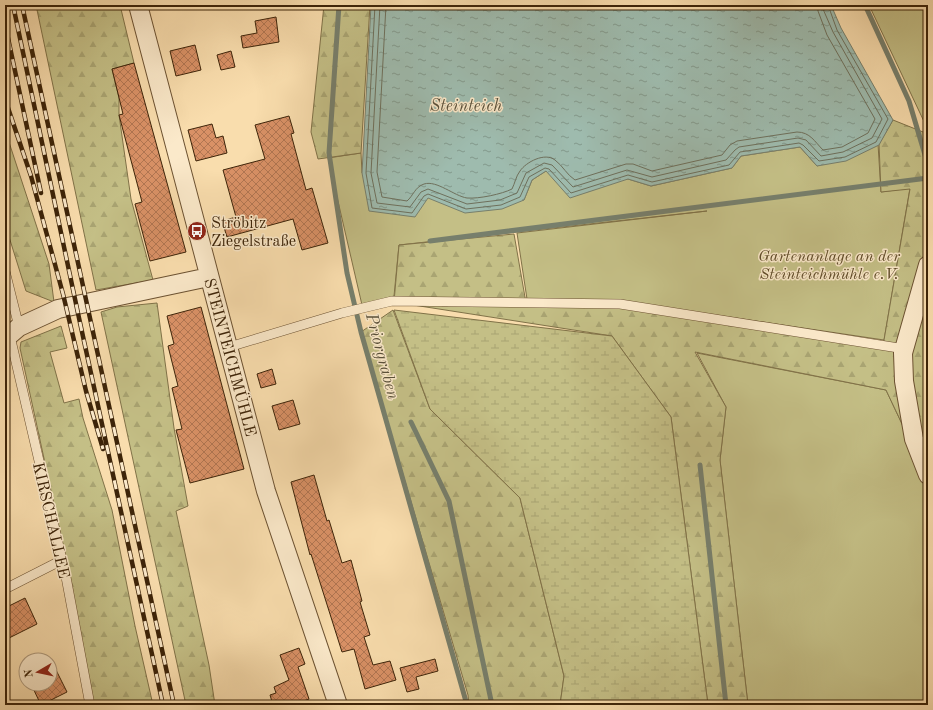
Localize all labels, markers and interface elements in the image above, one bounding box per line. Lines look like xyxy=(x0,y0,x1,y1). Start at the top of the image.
water label: Steinteich xyxy=(430,98,502,115)
place label: Ströbitz Ziegelstraße xyxy=(211,216,296,250)
bus stop icon: Ströbitz Ziegelstraße xyxy=(186,220,208,242)
park label: Gartenanlage an der Steinteichmühle e.V. xyxy=(758,249,901,283)
street label: STEINTEICHMÜHLE xyxy=(200,276,262,438)
water label: Priorgraben xyxy=(362,310,401,402)
street label: KIRSCHALLEE xyxy=(29,461,71,580)
north arrow xyxy=(18,652,58,692)
text: N xyxy=(23,668,36,678)

